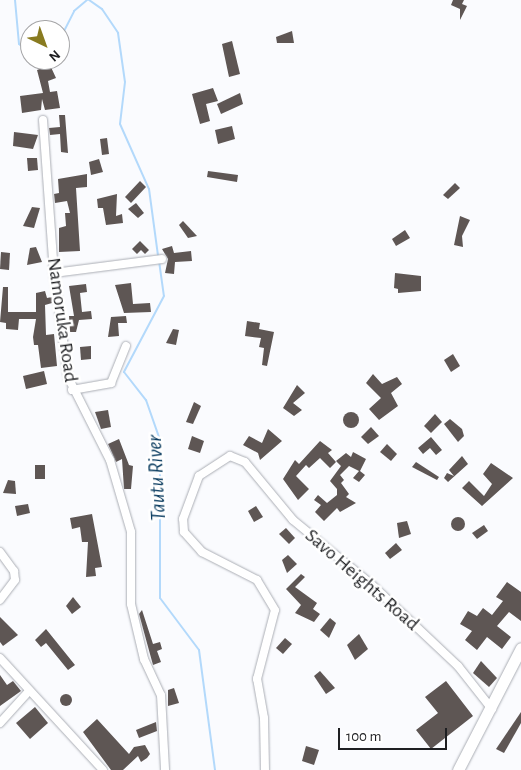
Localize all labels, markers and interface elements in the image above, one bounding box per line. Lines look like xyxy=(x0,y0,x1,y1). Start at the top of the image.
north arrow xyxy=(20,20,70,70)
text: N xyxy=(46,47,63,64)
street label: Namoruka Road xyxy=(41,256,83,384)
water label: Tautu River xyxy=(142,434,172,522)
street label: Savo Heights Road xyxy=(300,524,424,636)
scale bar xyxy=(341,718,450,750)
text: 100 m xyxy=(346,729,381,744)

